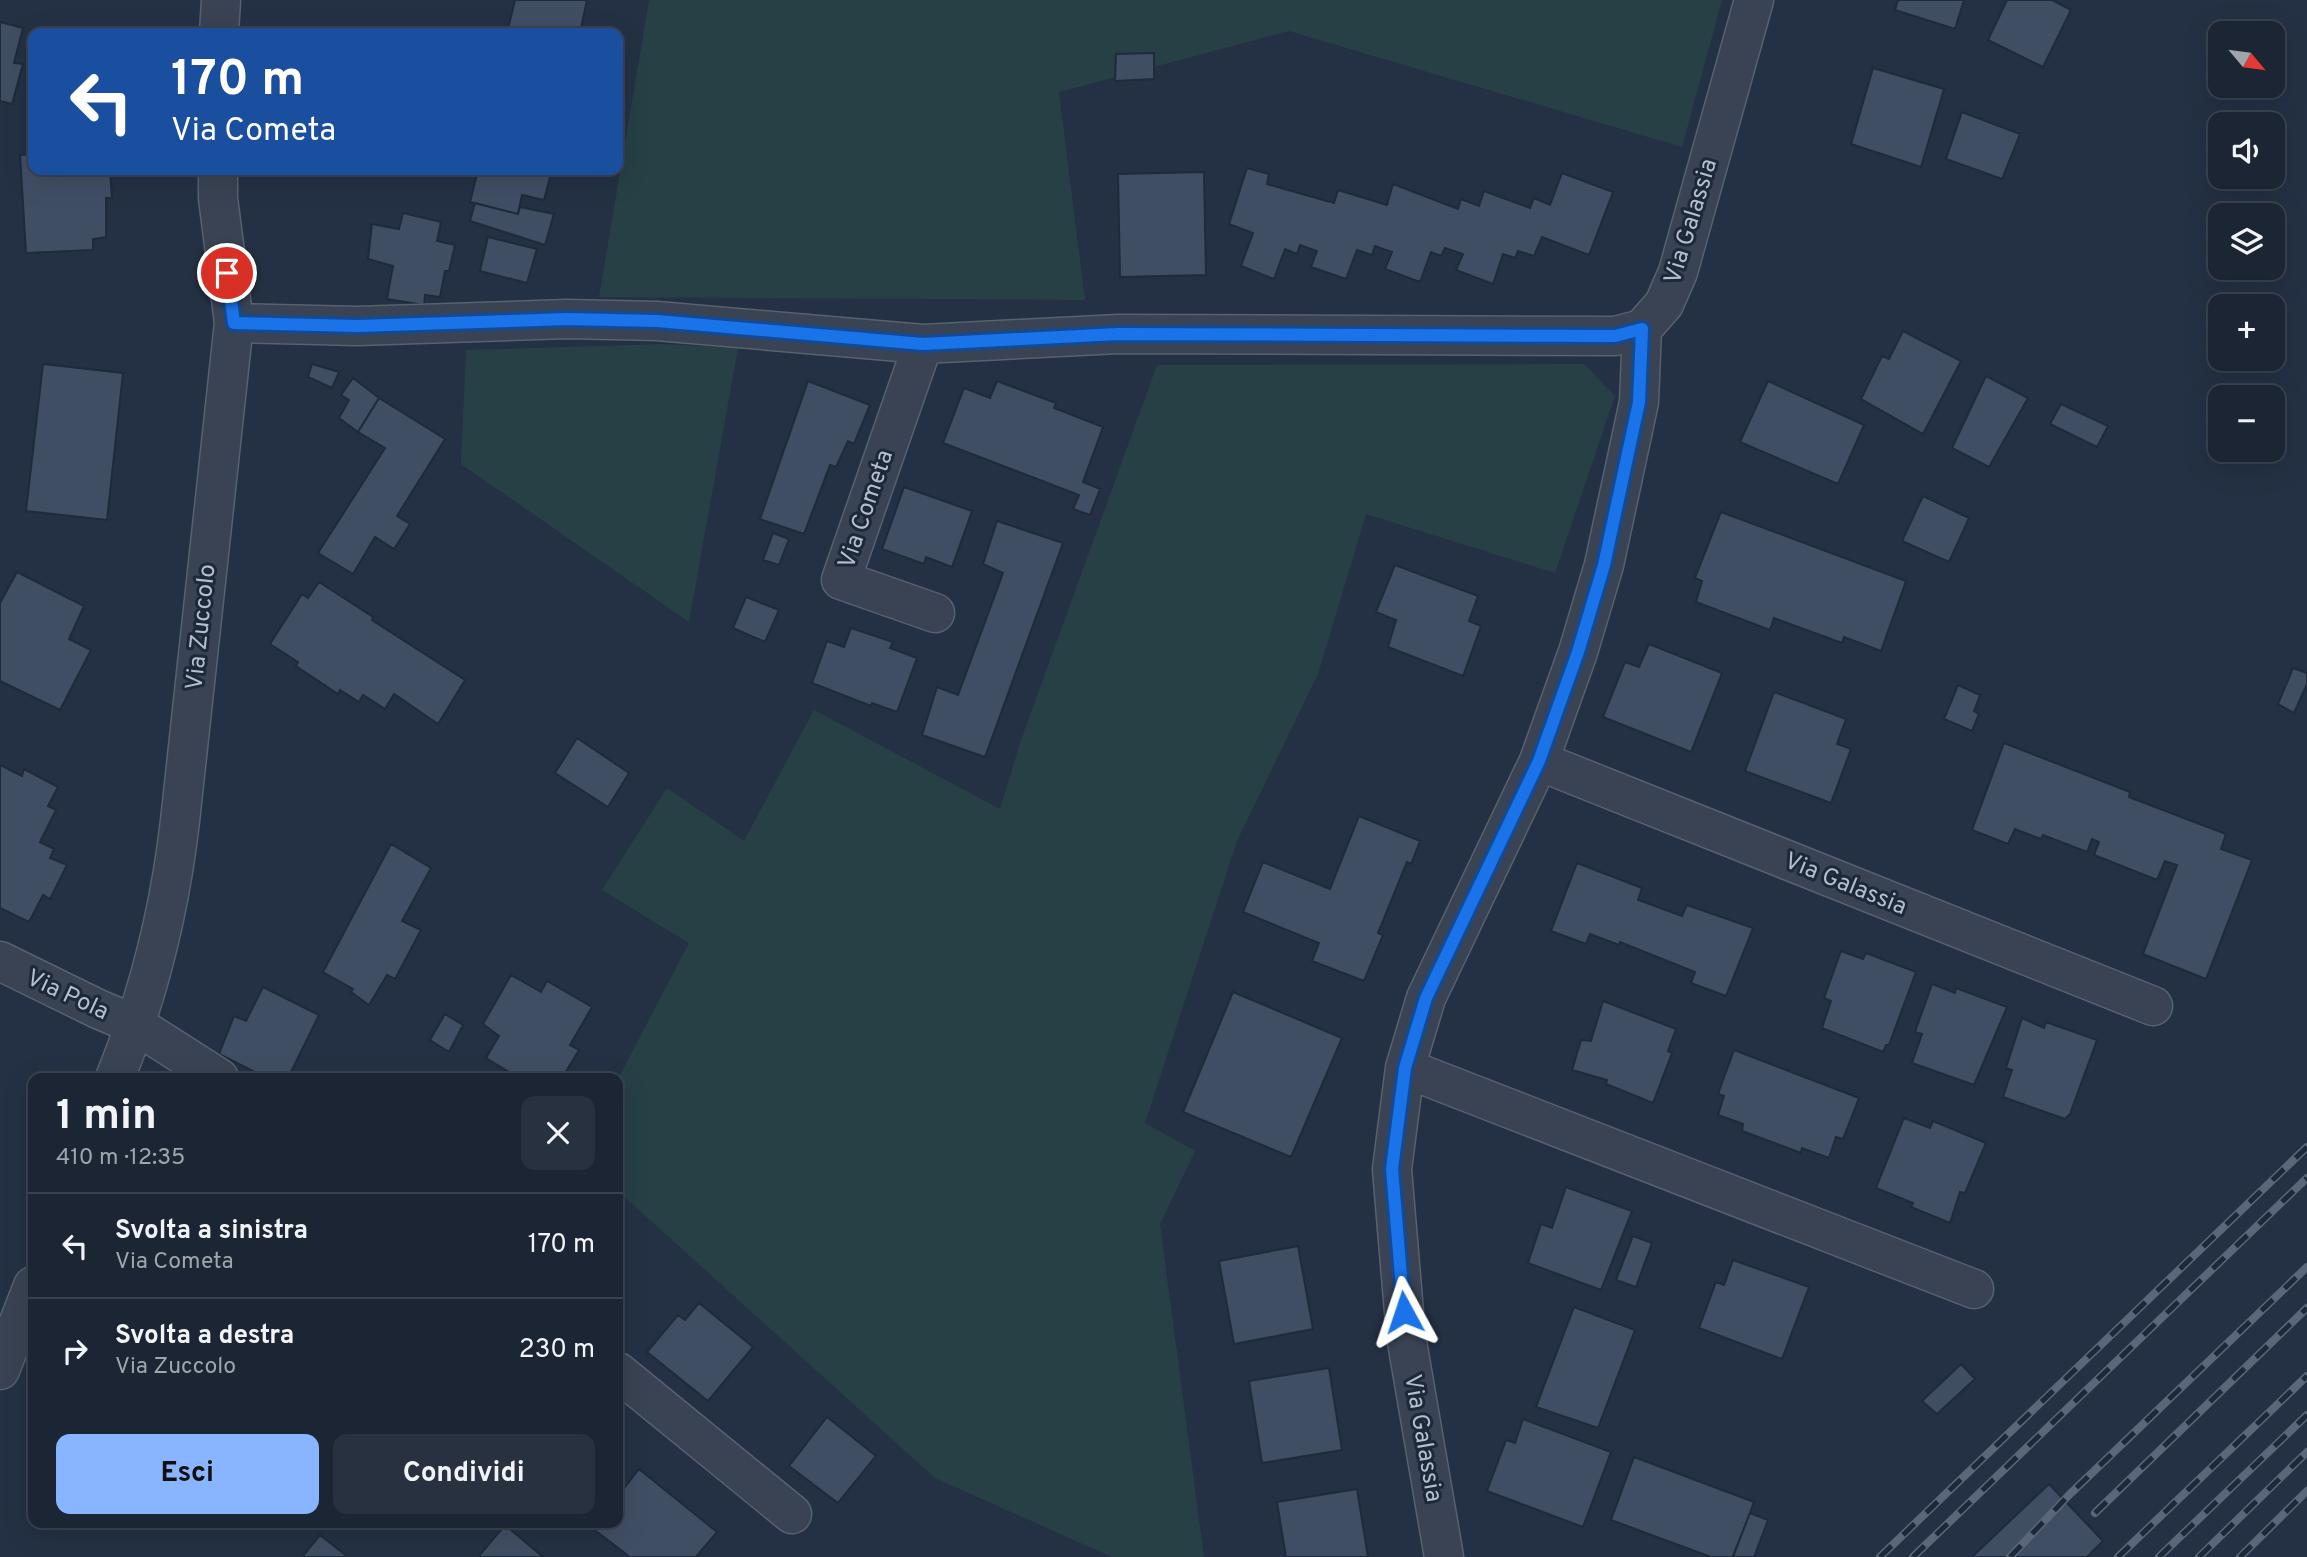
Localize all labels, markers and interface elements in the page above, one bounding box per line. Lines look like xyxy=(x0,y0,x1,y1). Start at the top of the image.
north arrow xyxy=(2208,21,2286,98)
map controls xyxy=(2208,21,2285,462)
text: 170 m xyxy=(171,51,304,113)
icon: left xyxy=(56,56,147,147)
text: Via Cometa xyxy=(171,112,336,152)
button: sound xyxy=(2208,112,2285,189)
street label: Via Galassia xyxy=(1659,155,1725,288)
button: layers xyxy=(2208,203,2285,280)
pin xyxy=(197,243,257,303)
icon: arrive xyxy=(208,254,246,292)
button: + xyxy=(2208,294,2285,371)
button: − xyxy=(2208,385,2285,462)
street label: Via Cometa xyxy=(833,446,901,573)
street label: Via Zuccolo xyxy=(180,563,224,692)
street label: Via Galassia xyxy=(1780,847,1911,923)
street label: Via Pola xyxy=(21,964,113,1028)
text: 1 min xyxy=(56,1091,157,1144)
button: close xyxy=(521,1096,595,1170)
text: 410 m · 12:35 xyxy=(56,1144,185,1173)
text: Svolta a sinistra xyxy=(115,1215,308,1248)
icon: left xyxy=(56,1227,94,1265)
text: 170 m xyxy=(528,1229,595,1262)
text: Via Cometa xyxy=(115,1248,234,1277)
position arrow xyxy=(1367,1275,1441,1349)
text: Svolta a destra xyxy=(115,1320,294,1353)
icon: right xyxy=(56,1332,94,1370)
text: 230 m xyxy=(519,1334,595,1367)
text: Via Zuccolo xyxy=(115,1353,236,1382)
street label: Via Galassia xyxy=(1396,1372,1448,1505)
button: Esci xyxy=(56,1434,319,1514)
button: Condividi xyxy=(333,1434,595,1514)

